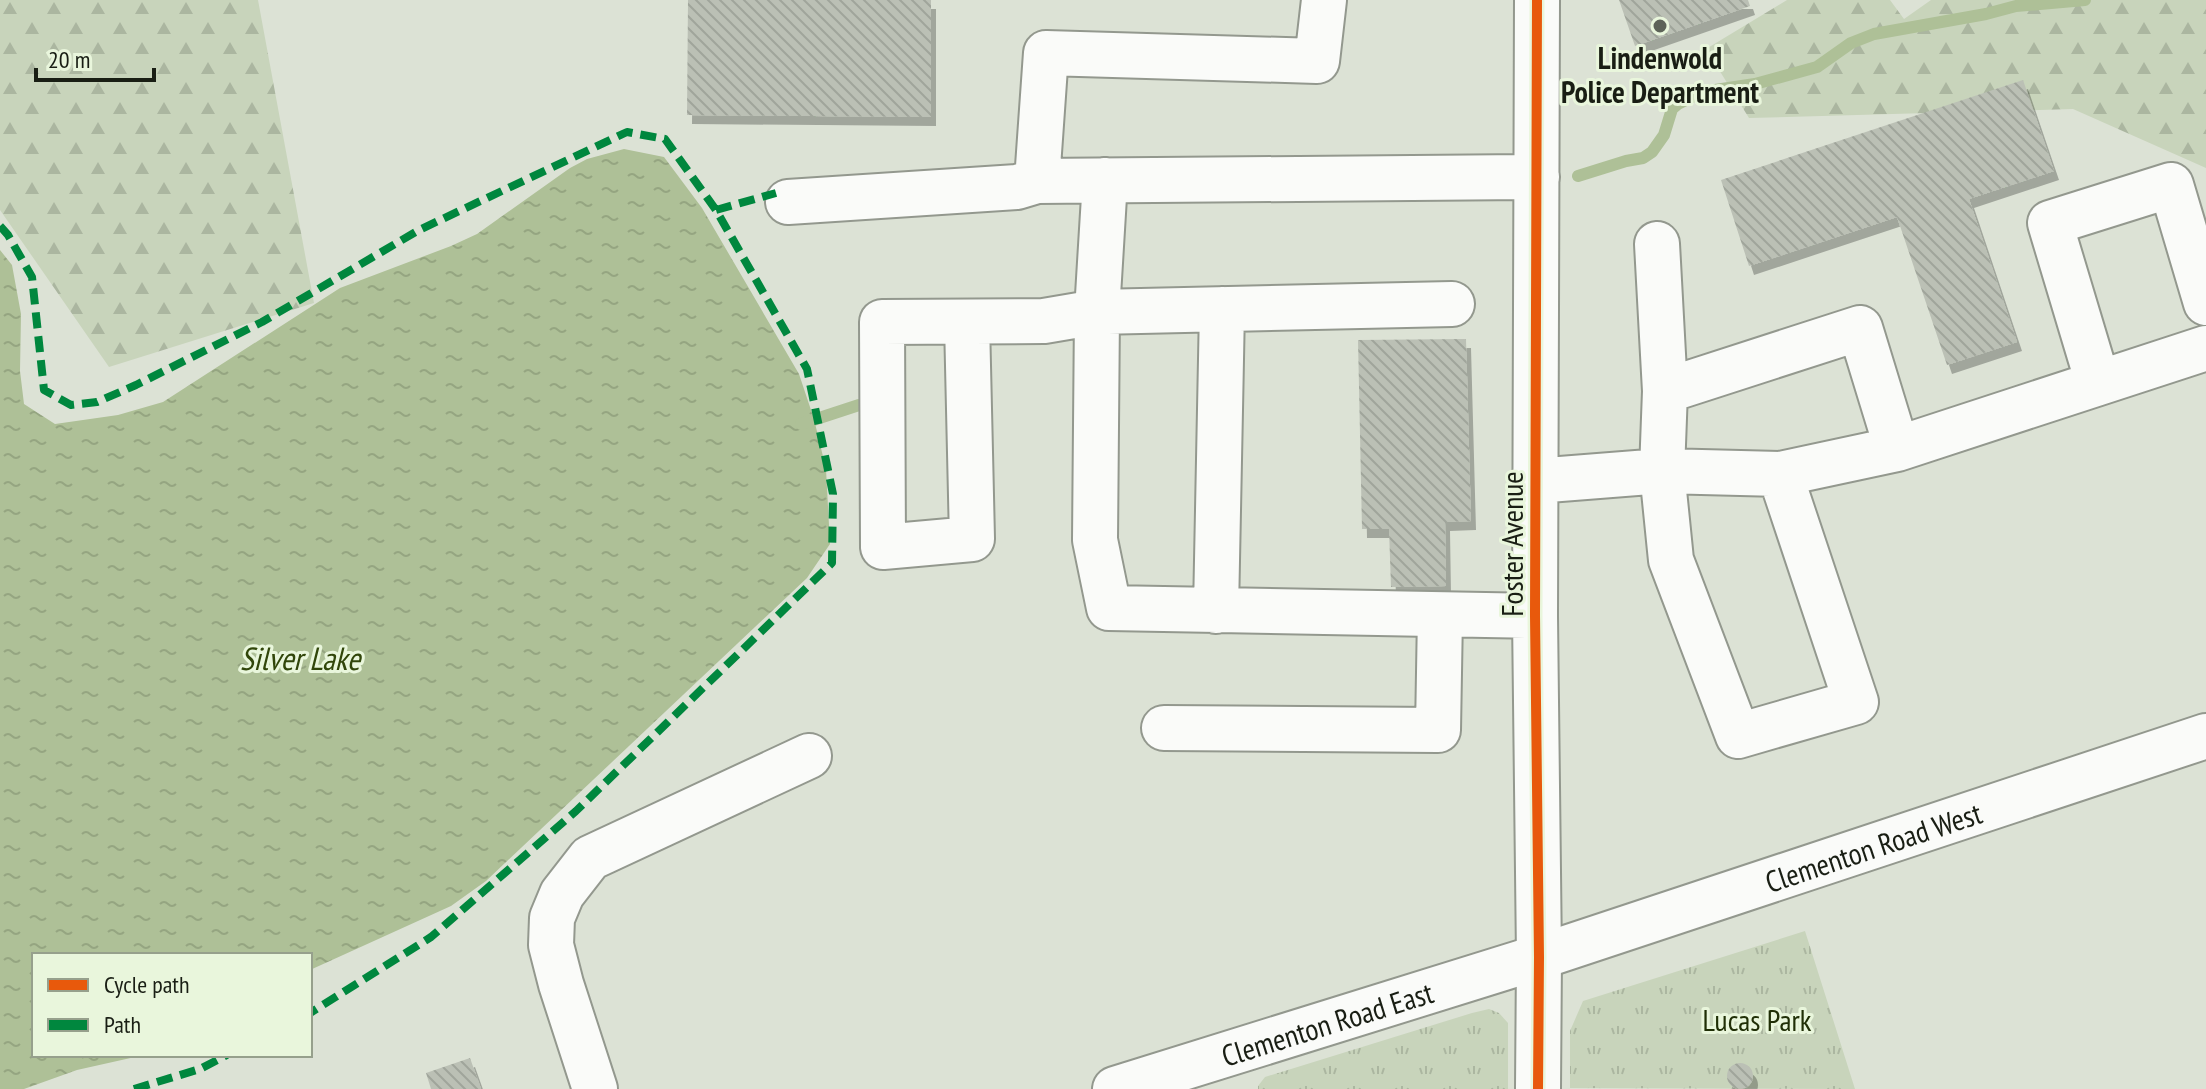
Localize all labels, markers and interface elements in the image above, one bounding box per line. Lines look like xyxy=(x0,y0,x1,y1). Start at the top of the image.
marker: Lindenwold Police Department xyxy=(1651,17,1669,35)
scale bar xyxy=(36,32,154,82)
place label: Lindenwold Police Department xyxy=(1561,38,1759,111)
text: 20 m xyxy=(48,44,90,75)
street label: Foster Avenue xyxy=(1492,471,1531,617)
water label: Silver Lake xyxy=(240,637,362,679)
street label: Clementon Road West xyxy=(1760,792,1987,900)
legend xyxy=(32,953,312,1057)
text: Cycle path xyxy=(104,969,190,1000)
street label: Clementon Road East xyxy=(1216,972,1438,1074)
park label: Lucas Park xyxy=(1703,1000,1812,1039)
text: Path xyxy=(104,1009,141,1040)

